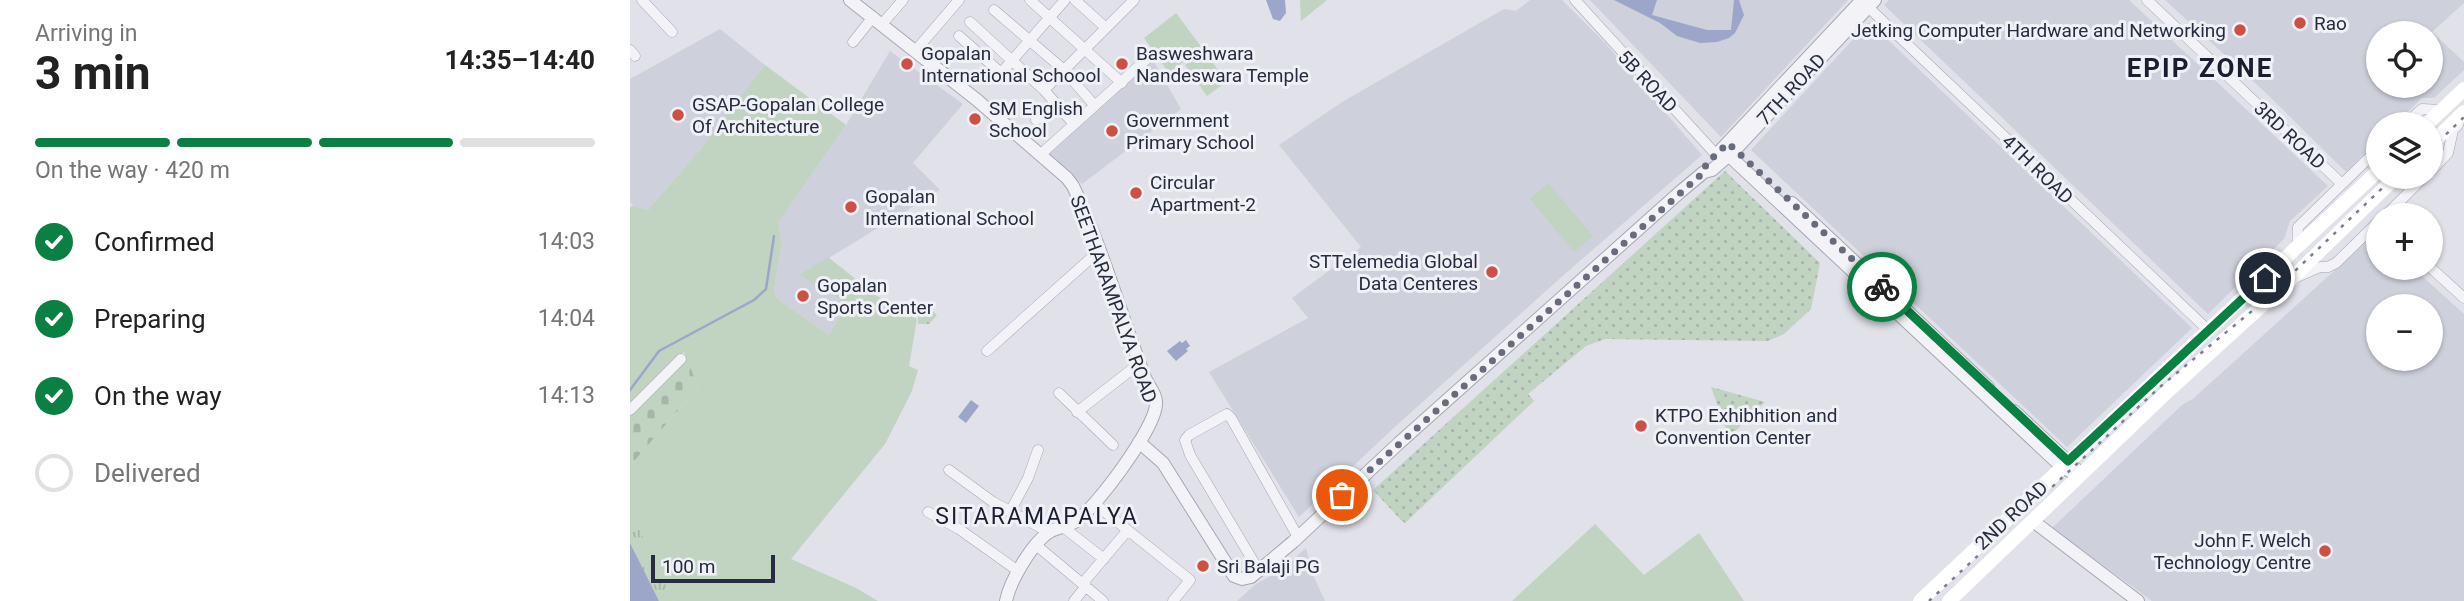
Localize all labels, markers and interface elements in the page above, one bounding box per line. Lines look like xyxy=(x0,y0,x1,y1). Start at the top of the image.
place label: Rao xyxy=(2314,12,2347,35)
marker: Rao xyxy=(2292,15,2308,31)
place label: Jetking Computer Hardware and Networking xyxy=(1851,19,2226,42)
text: Arriving in xyxy=(35,20,138,47)
map controls xyxy=(2366,21,2443,371)
button: locate xyxy=(2366,21,2443,98)
marker: Jetking Computer Hardware and Networking xyxy=(2232,22,2248,38)
place label: Gopalan International Schoool xyxy=(921,42,1101,87)
place label: Basweshwara Nandeswara Temple xyxy=(1136,42,1309,87)
text: 14:35–14:40 xyxy=(445,45,595,75)
street label: 5B ROAD xyxy=(1613,45,1682,117)
text: 3 min xyxy=(35,46,151,100)
street label: 7TH ROAD xyxy=(1752,49,1830,130)
district label: EPIP ZONE xyxy=(2127,53,2273,83)
marker: Gopalan International Schoool xyxy=(899,56,915,72)
marker: Basweshwara Nandeswara Temple xyxy=(1114,56,1130,72)
place label: GSAP-Gopalan College Of Architecture xyxy=(692,93,884,138)
place label: SM English School xyxy=(989,97,1083,142)
street label: 3RD ROAD xyxy=(2249,97,2330,174)
marker: GSAP-Gopalan College Of Architecture xyxy=(670,107,686,123)
place label: Government Primary School xyxy=(1126,109,1254,154)
marker: SM English School xyxy=(967,111,983,127)
button: layers xyxy=(2366,112,2443,189)
marker: Government Primary School xyxy=(1104,123,1120,139)
street label: 4TH ROAD xyxy=(1997,130,2078,209)
text: On the way · 420 m xyxy=(35,157,230,184)
place label: Circular Apartment-2 xyxy=(1150,171,1256,216)
place label: Gopalan International School xyxy=(865,185,1034,230)
marker: Circular Apartment-2 xyxy=(1128,185,1144,201)
street label: SEETHARAMPALYA ROAD xyxy=(1065,192,1162,406)
marker: Gopalan International School xyxy=(843,199,859,215)
button: + xyxy=(2366,203,2443,280)
icon: check xyxy=(35,223,73,261)
text: Confirmed xyxy=(94,227,215,257)
text: 14:03 xyxy=(538,228,595,255)
pin xyxy=(2235,248,2295,308)
place label: STTelemedia Global Data Centeres xyxy=(1309,250,1478,295)
courier xyxy=(1847,252,1917,322)
icon: home xyxy=(2246,259,2284,297)
marker: STTelemedia Global Data Centeres xyxy=(1484,264,1500,280)
icon: bike xyxy=(1863,268,1901,306)
place label: Gopalan Sports Center xyxy=(817,274,934,319)
marker: Gopalan Sports Center xyxy=(795,288,811,304)
button: − xyxy=(2366,294,2443,371)
icon: check xyxy=(35,300,73,338)
text: Preparing xyxy=(94,304,206,334)
text: 14:04 xyxy=(538,305,595,332)
icon: check xyxy=(35,377,73,415)
text: On the way xyxy=(94,381,222,411)
text: 14:13 xyxy=(538,382,595,409)
place label: KTPO Exhibhition and Convention Center xyxy=(1655,404,1838,449)
marker: KTPO Exhibhition and Convention Center xyxy=(1633,418,1649,434)
text: Delivered xyxy=(94,458,201,488)
pin xyxy=(1312,465,1372,525)
icon: bag xyxy=(1323,476,1361,514)
street label: 2ND ROAD xyxy=(1970,476,2052,555)
district label: SITARAMAPALYA xyxy=(935,503,1139,530)
place label: John F. Welch Technology Centre xyxy=(2153,529,2311,574)
marker: John F. Welch Technology Centre xyxy=(2317,543,2333,559)
scale bar xyxy=(651,552,775,584)
text: 100 m xyxy=(662,555,715,578)
place label: Sri Balaji PG xyxy=(1217,555,1320,578)
marker: Sri Balaji PG xyxy=(1195,558,1211,574)

